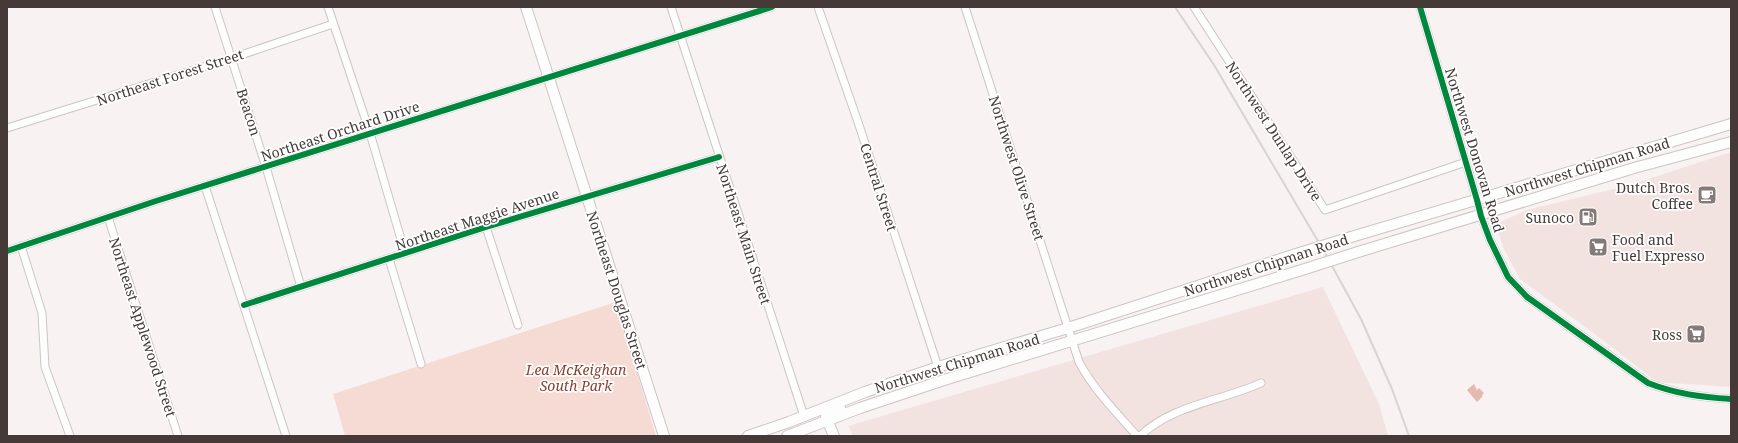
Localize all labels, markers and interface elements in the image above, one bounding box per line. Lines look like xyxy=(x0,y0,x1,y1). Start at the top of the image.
street label: Northeast Forest Street xyxy=(94,44,246,110)
street label: Northwest Dunlap Drive xyxy=(1222,57,1326,205)
street label: Northwest Donovan Road xyxy=(1441,65,1509,235)
street label: Beacon xyxy=(232,86,266,138)
street label: Northwest Olive Street xyxy=(985,93,1049,243)
street label: Northeast Orchard Drive xyxy=(258,96,422,166)
street label: Northwest Chipman Road xyxy=(1502,133,1672,201)
street label: Central Street xyxy=(856,141,902,233)
street label: Northeast Main Street xyxy=(712,161,776,307)
place label: Dutch Bros. Coffee xyxy=(1616,178,1693,213)
street label: Northeast Maggie Avenue xyxy=(393,184,561,254)
cafe icon: Dutch Bros. Coffee xyxy=(1696,184,1718,206)
fuel station icon: Sunoco xyxy=(1577,206,1599,228)
street label: Northeast Douglas Street xyxy=(582,208,652,372)
place label: Sunoco xyxy=(1525,208,1574,227)
street label: Northwest Chipman Road xyxy=(1181,229,1351,301)
place label: Food and Fuel Expresso xyxy=(1612,230,1705,265)
street label: Northeast Applewood Street xyxy=(105,235,181,419)
supermarket icon: Food and Fuel Expresso xyxy=(1587,236,1609,258)
supermarket icon: Ross xyxy=(1685,323,1707,345)
place label: Ross xyxy=(1652,325,1682,344)
street label: Northwest Chipman Road xyxy=(872,329,1042,397)
park label: Lea McKeighan South Park xyxy=(525,360,627,395)

